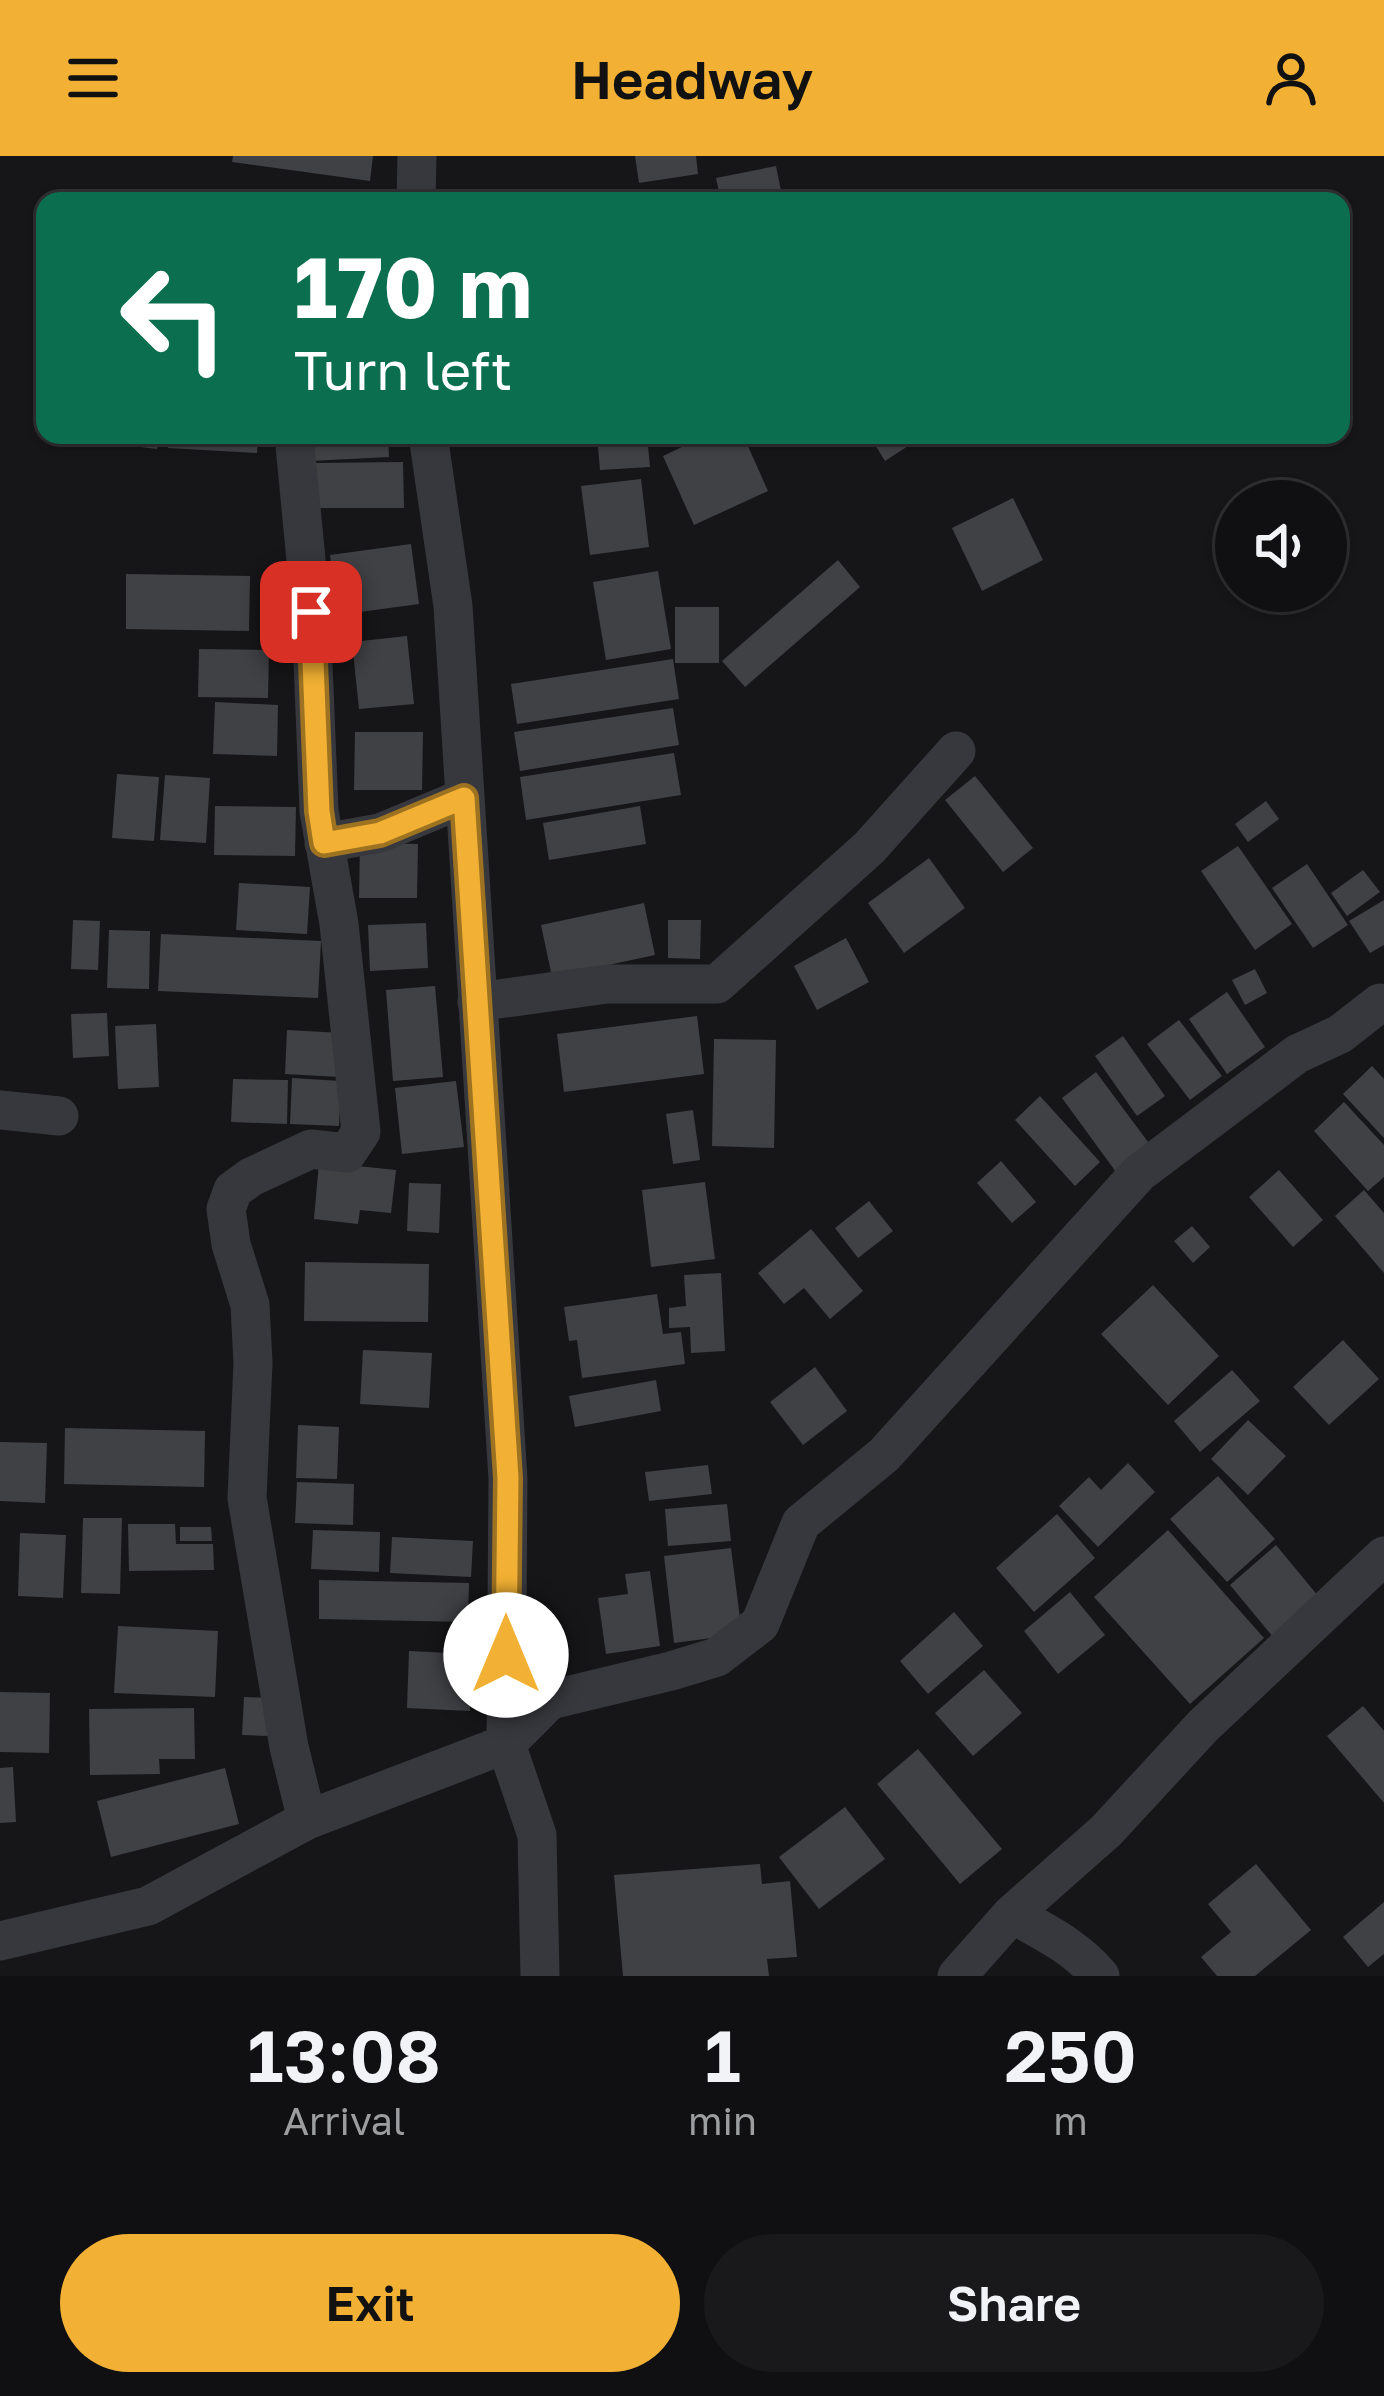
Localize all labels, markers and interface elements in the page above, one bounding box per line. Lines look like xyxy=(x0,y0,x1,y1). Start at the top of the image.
icon: menu xyxy=(60,45,126,111)
icon: person xyxy=(1258,45,1324,111)
text: Headway xyxy=(571,46,813,111)
text: 170 m xyxy=(294,236,532,336)
icon: left xyxy=(96,240,252,396)
text: Turn left xyxy=(294,337,512,402)
map controls xyxy=(1215,480,1347,612)
button: sound xyxy=(1215,480,1347,612)
pin xyxy=(260,561,362,663)
icon: arrive xyxy=(278,579,344,645)
position arrow xyxy=(443,1592,569,1718)
text: 13:08 xyxy=(247,2011,441,2098)
text: 1 xyxy=(704,2011,741,2098)
text: 250 xyxy=(1004,2011,1137,2098)
text: Arrival xyxy=(283,2097,405,2144)
text: min xyxy=(688,2097,757,2144)
text: m xyxy=(1053,2097,1088,2144)
button: Exit xyxy=(60,2234,680,2372)
button: Share xyxy=(704,2234,1324,2372)

